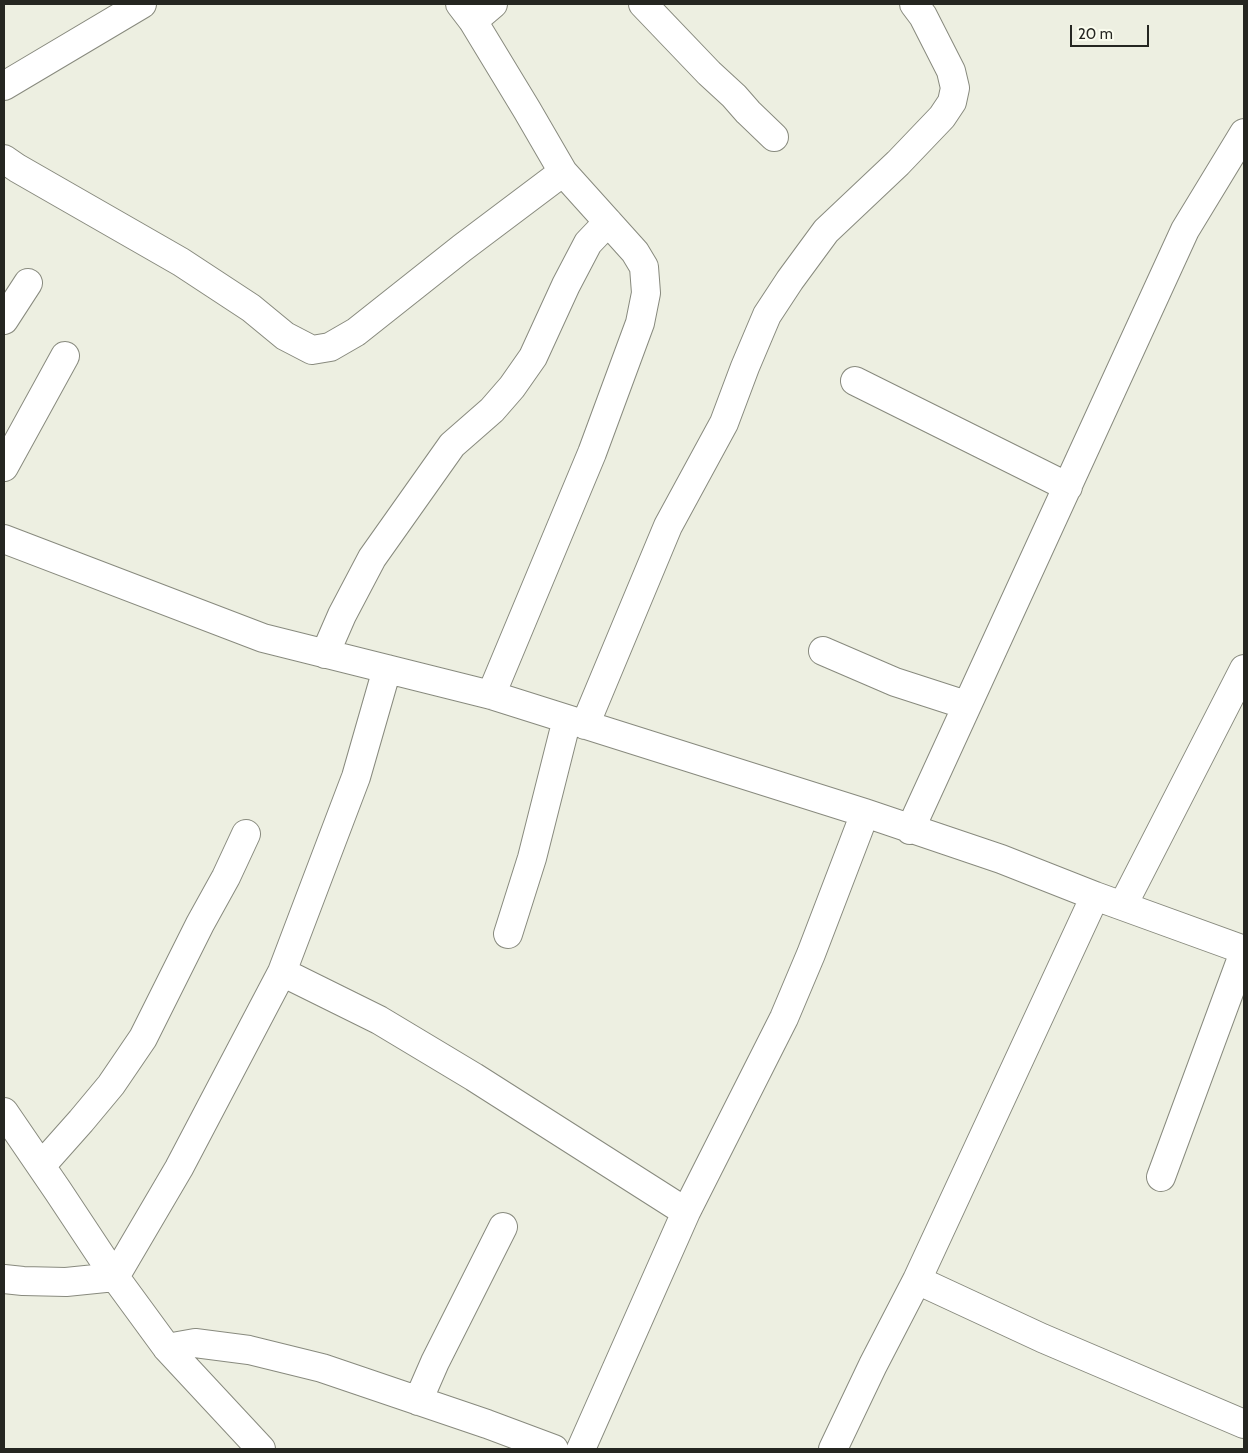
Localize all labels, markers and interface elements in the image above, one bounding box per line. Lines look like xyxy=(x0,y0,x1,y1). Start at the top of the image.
scale bar xyxy=(1073,15,1152,47)
text: 20 m xyxy=(1078,25,1113,43)

